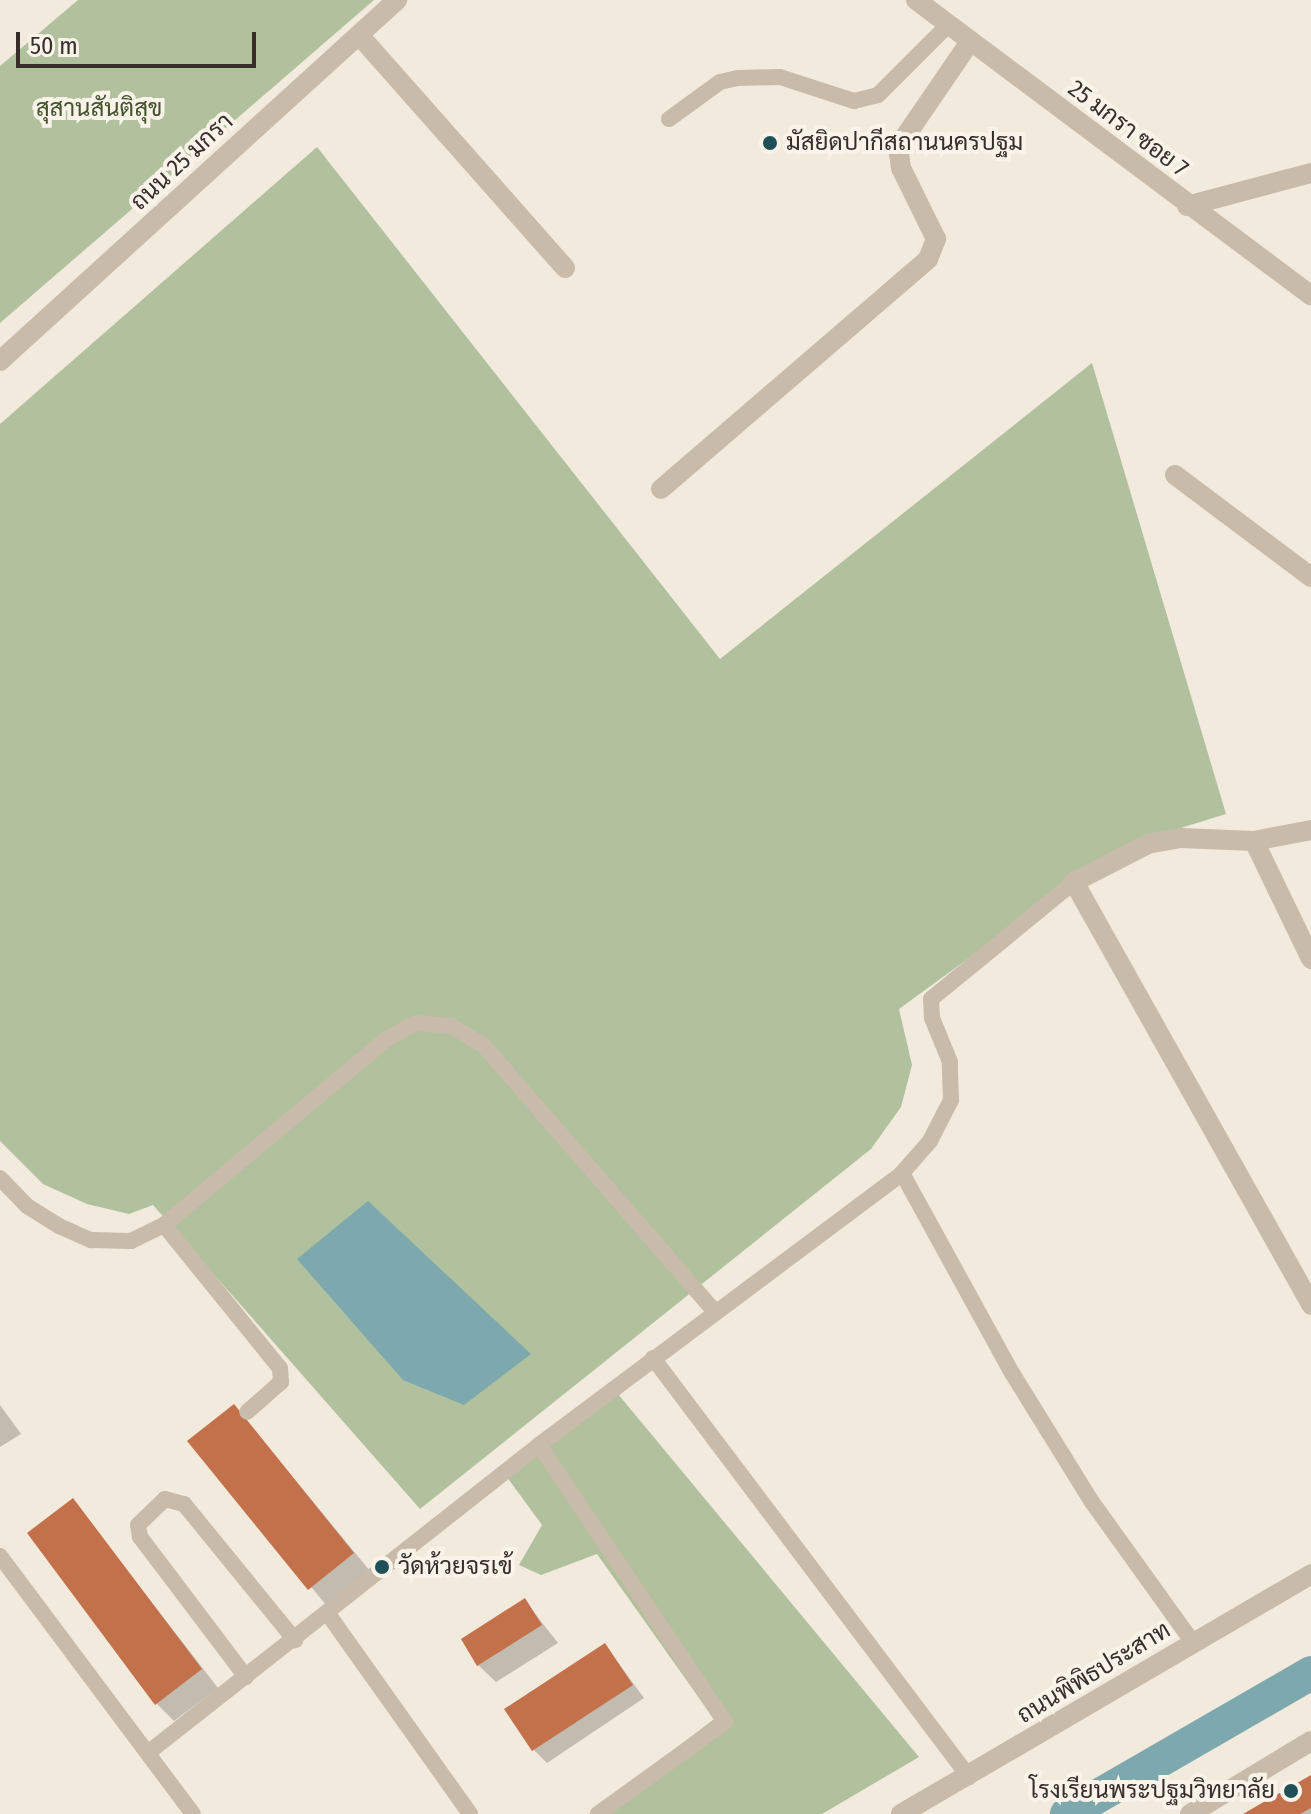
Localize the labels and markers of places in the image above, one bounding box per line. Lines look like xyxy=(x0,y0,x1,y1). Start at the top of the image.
place label: มัสยิดปากีสถานนครปฐม xyxy=(786,129,1023,157)
marker: มัสยิดปากีสถานนครปฐม xyxy=(761,134,779,152)
place label: วัดห้วยจรเข้ xyxy=(398,1553,512,1581)
marker: วัดห้วยจรเข้ xyxy=(373,1558,391,1576)
place label: โรงเรียนพระปฐมวิทยาลัย xyxy=(1029,1777,1275,1805)
marker: โรงเรียนพระปฐมวิทยาลัย xyxy=(1282,1782,1300,1800)

